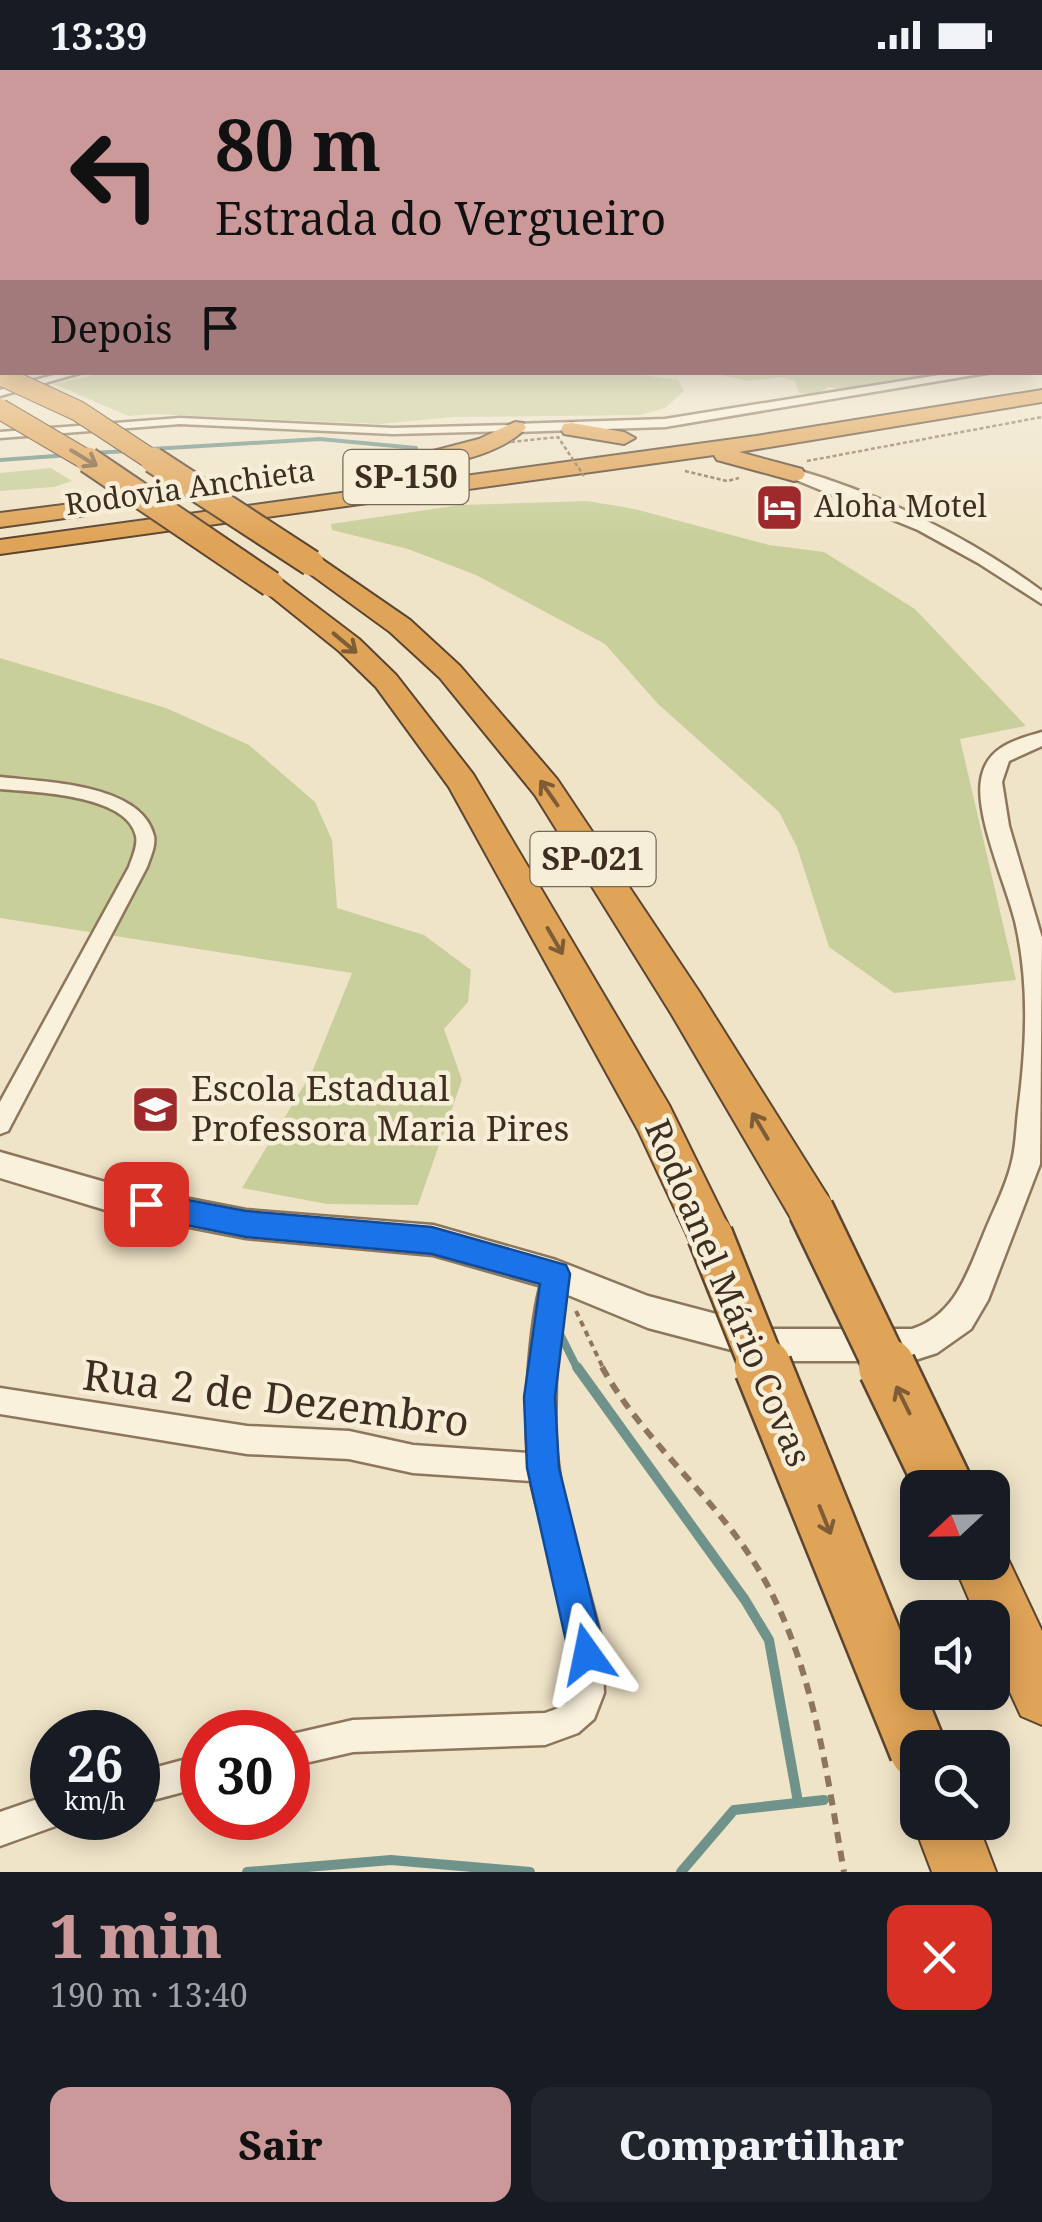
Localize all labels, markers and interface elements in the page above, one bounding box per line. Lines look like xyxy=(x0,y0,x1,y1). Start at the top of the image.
text: 13:39 xyxy=(50,9,147,61)
text: 80 m xyxy=(215,96,381,192)
icon: left xyxy=(50,110,180,240)
text: Estrada do Vergueiro xyxy=(215,187,666,248)
icon: arrive xyxy=(193,300,248,355)
text: Depois xyxy=(50,302,173,354)
one-way arrow xyxy=(69,448,98,468)
street label: Rodovia Anchieta xyxy=(62,449,317,524)
road number: SP-150 xyxy=(344,450,468,504)
hotel icon: Aloha Motel xyxy=(753,481,805,533)
place label: Aloha Motel xyxy=(814,485,987,526)
one-way arrow xyxy=(332,631,357,654)
one-way arrow xyxy=(539,779,560,807)
road number: SP-021 xyxy=(530,832,656,886)
one-way arrow xyxy=(545,926,565,955)
place label: Escola Estadual Professora Maria Pires xyxy=(191,1064,569,1151)
school or university icon: Escola Estadual Professora Maria Pires xyxy=(130,1083,182,1135)
street label: Rodoanel Mário Covas xyxy=(635,1112,824,1473)
one-way arrow xyxy=(750,1112,770,1141)
pin xyxy=(104,1162,189,1247)
icon: arrive xyxy=(119,1177,174,1232)
street label: Rua 2 de Dezembro xyxy=(80,1345,473,1448)
one-way arrow xyxy=(892,1385,911,1415)
north arrow xyxy=(900,1470,1010,1580)
map controls xyxy=(900,1470,1010,1840)
one-way arrow xyxy=(818,1504,836,1535)
button: sound xyxy=(900,1600,1010,1710)
position arrow xyxy=(535,1602,639,1706)
speed limit sign: 30 xyxy=(180,1710,310,1840)
text: 26 xyxy=(67,1729,123,1797)
button: search xyxy=(900,1730,1010,1840)
text: km/h xyxy=(64,1783,126,1817)
text: 1 min xyxy=(50,1894,222,1976)
button: close xyxy=(887,1905,992,2010)
text: 190 m · 13:40 xyxy=(50,1973,248,2016)
button: Sair xyxy=(50,2087,511,2202)
button: Compartilhar xyxy=(531,2087,992,2202)

